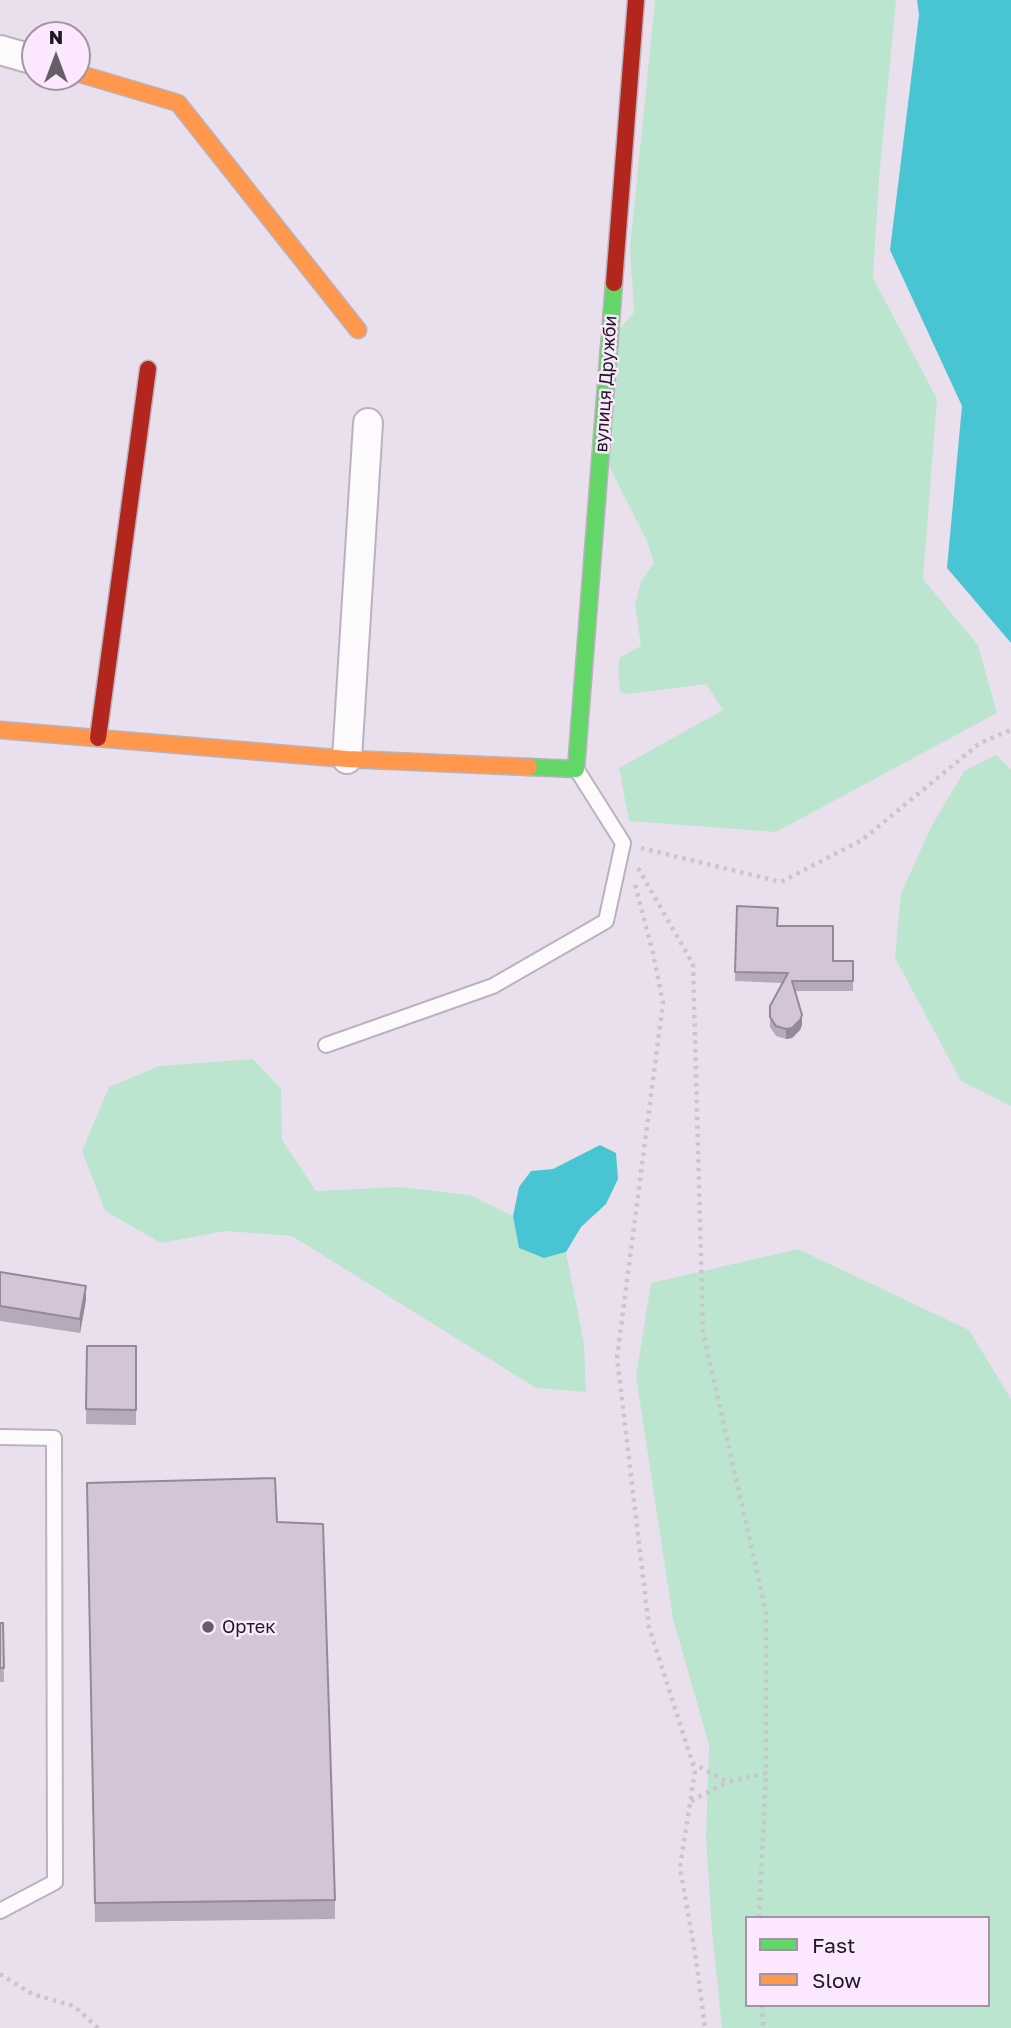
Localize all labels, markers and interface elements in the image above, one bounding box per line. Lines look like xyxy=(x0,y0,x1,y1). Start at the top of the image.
north arrow xyxy=(21,21,91,91)
text: N xyxy=(49,25,63,48)
street label: вулиця Дружби xyxy=(590,315,622,453)
place label: Ортек xyxy=(222,1616,276,1638)
marker: Ортек xyxy=(200,1619,216,1635)
legend xyxy=(745,1916,990,2007)
text: Fast xyxy=(812,1932,855,1958)
text: Slow xyxy=(812,1967,861,1993)

